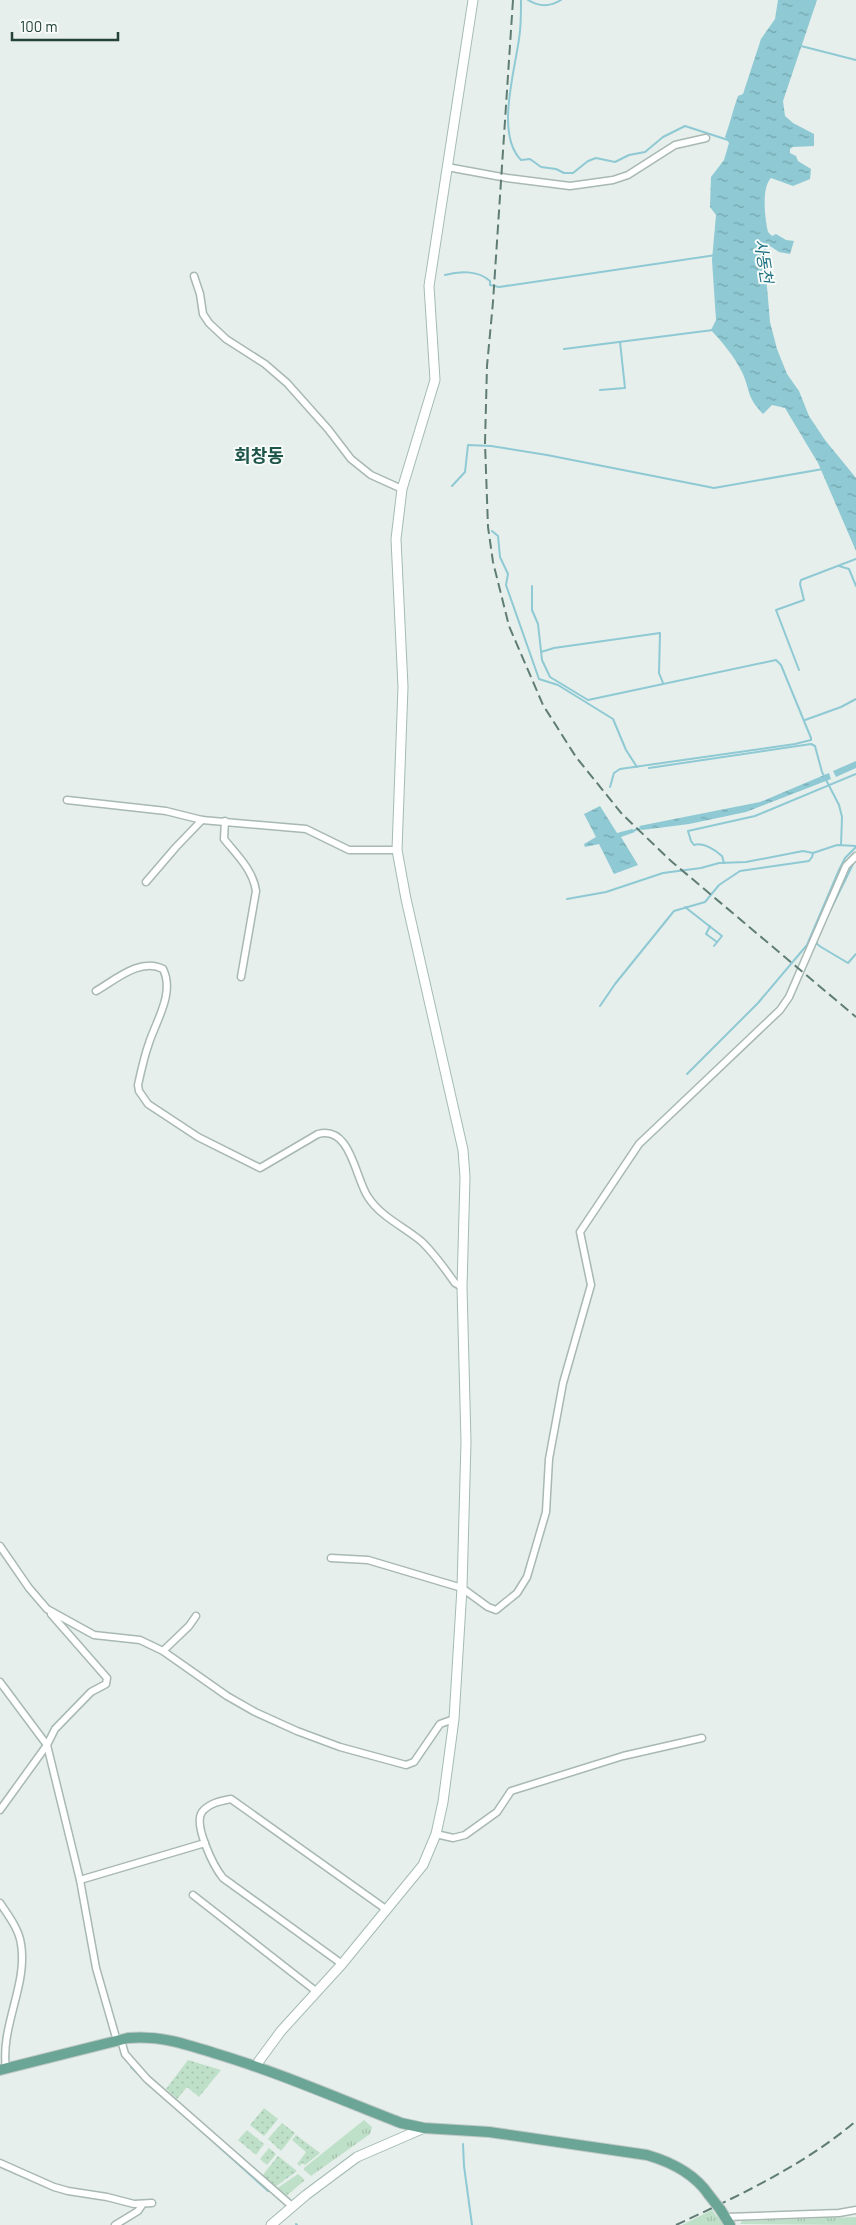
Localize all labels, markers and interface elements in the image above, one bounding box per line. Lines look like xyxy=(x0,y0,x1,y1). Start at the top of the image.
scale bar xyxy=(12,10,119,42)
text: 100 m xyxy=(20,17,58,35)
water label: 사동천 xyxy=(752,238,778,286)
district label: 회창동 xyxy=(234,444,284,466)

